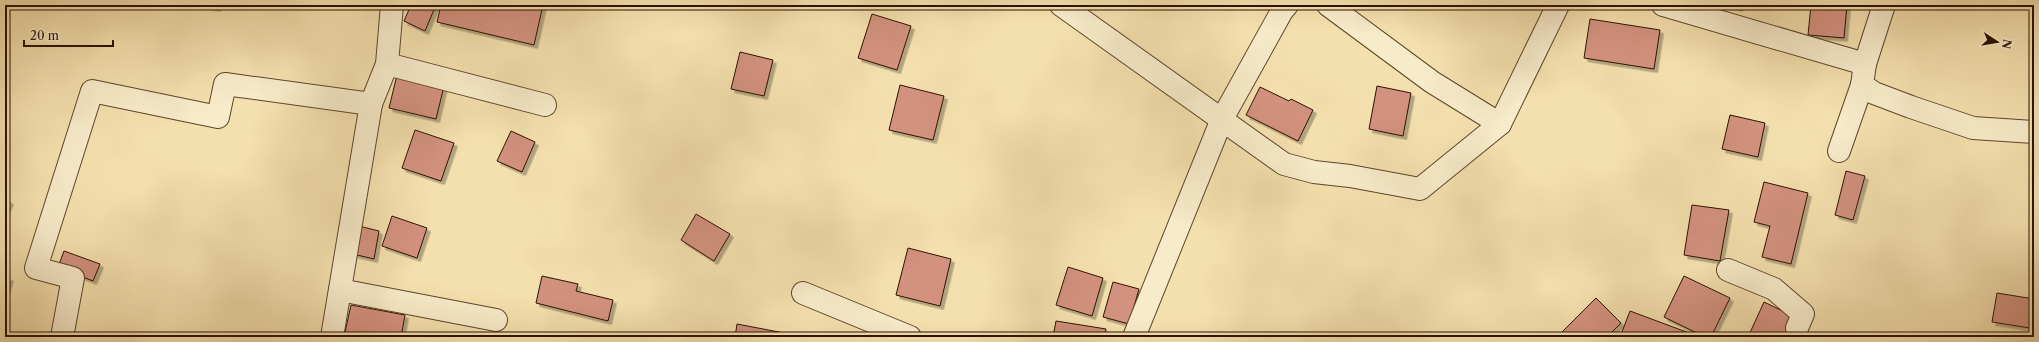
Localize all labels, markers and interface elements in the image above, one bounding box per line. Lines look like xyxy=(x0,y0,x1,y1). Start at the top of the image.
scale bar xyxy=(24,22,113,48)
north arrow xyxy=(1977,22,2017,62)
text: 20 m xyxy=(30,28,59,43)
text: N xyxy=(1999,38,2015,51)

